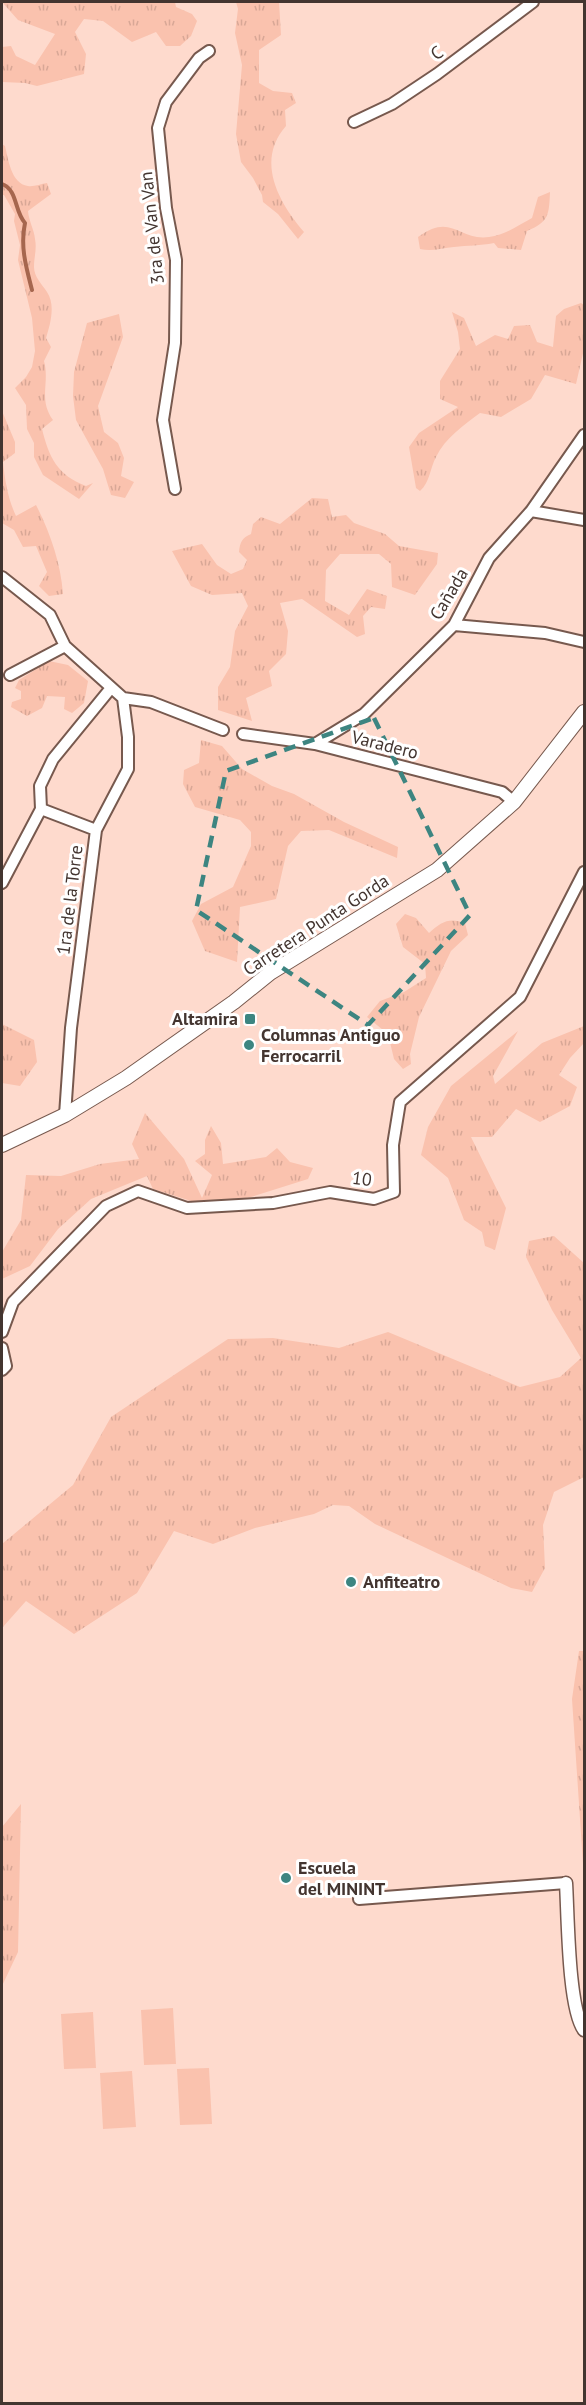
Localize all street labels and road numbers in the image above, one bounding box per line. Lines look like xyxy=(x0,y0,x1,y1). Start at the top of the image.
street label: C xyxy=(426,40,448,65)
street label: 3ra de Van Van xyxy=(134,171,169,286)
street label: Cañada xyxy=(424,564,473,624)
street label: Varadero xyxy=(348,725,421,764)
street label: 1ra de la Torre xyxy=(51,844,88,956)
street label: Carretera Punta Gorda xyxy=(238,869,393,980)
street label: 10 xyxy=(351,1166,373,1191)

